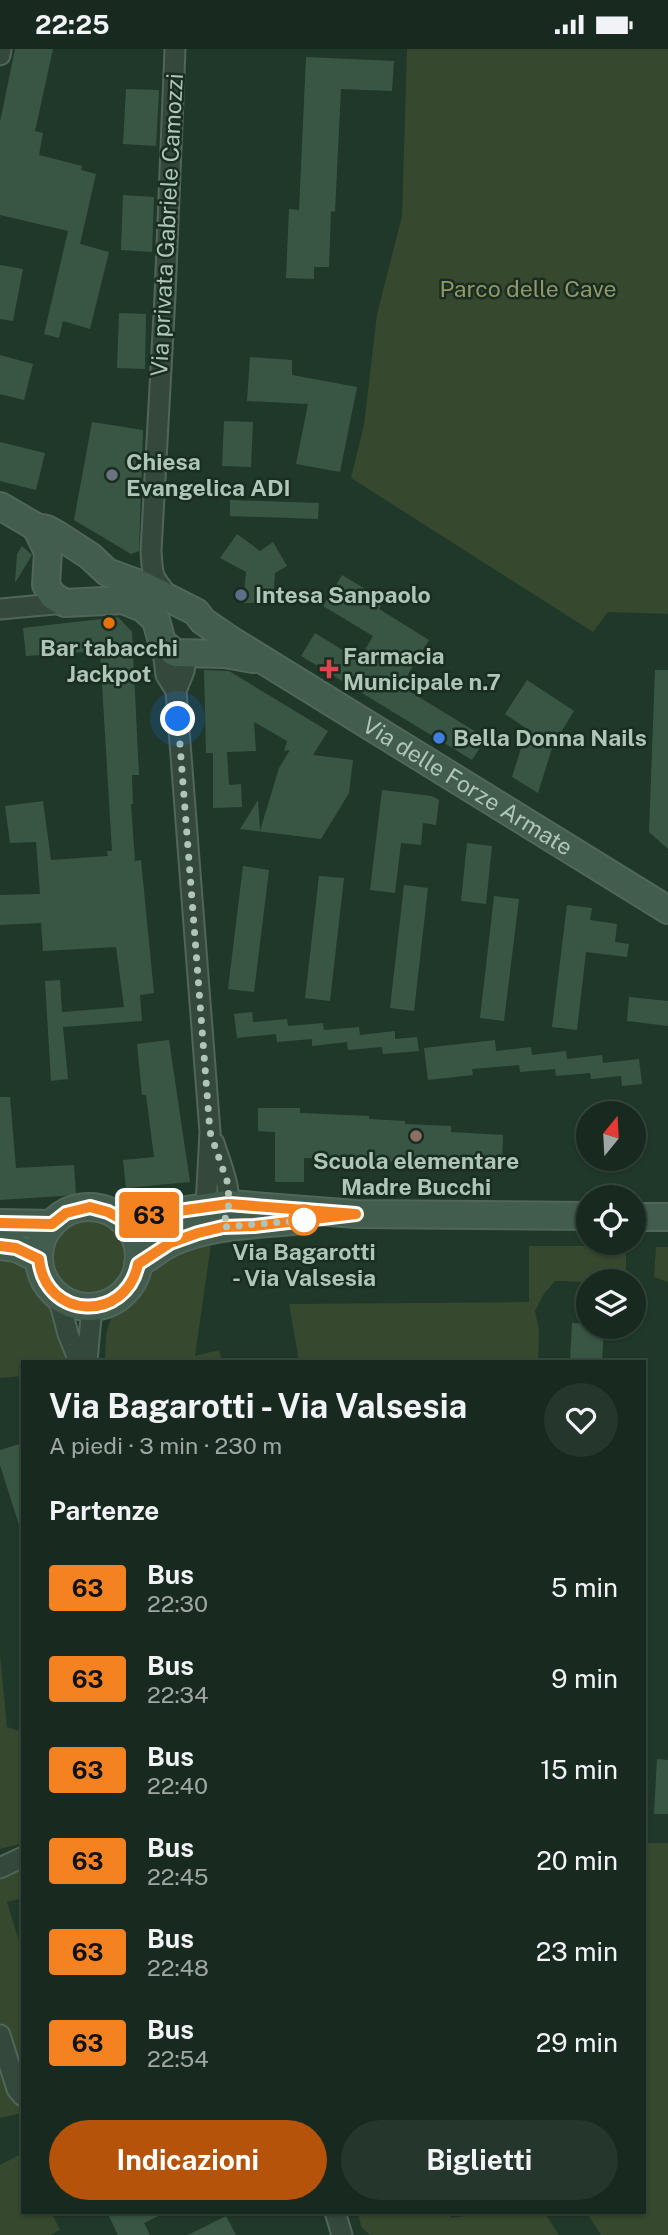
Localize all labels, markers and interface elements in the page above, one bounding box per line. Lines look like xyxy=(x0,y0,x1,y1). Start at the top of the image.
text: 22:25 xyxy=(35,9,110,40)
street label: Via privata Gabriele Camozzi xyxy=(145,73,188,377)
park label: Parco delle Cave xyxy=(439,275,617,302)
place label: Chiesa Evangelica ADI xyxy=(126,448,291,501)
marker: Chiesa Evangelica ADI xyxy=(104,467,120,483)
place label: Intesa Sanpaolo xyxy=(255,581,431,608)
marker: Intesa Sanpaolo xyxy=(233,587,249,603)
marker: Bar tabacchi Jackpot xyxy=(101,615,117,631)
place label: Bar tabacchi Jackpot xyxy=(40,634,178,687)
place label: Farmacia Municipale n.7 xyxy=(343,642,501,695)
marker: Farmacia Municipale n.7 xyxy=(321,661,337,677)
your location xyxy=(160,701,195,736)
street label: Via delle Forze Armate xyxy=(358,711,578,861)
place label: Bella Donna Nails xyxy=(453,724,647,751)
marker: Bella Donna Nails xyxy=(431,730,447,746)
north arrow xyxy=(576,1101,646,1171)
map controls xyxy=(576,1101,646,1339)
marker: Scuola elementare Madre Bucchi xyxy=(408,1128,424,1144)
place label: Scuola elementare Madre Bucchi xyxy=(313,1147,519,1200)
button: locate xyxy=(576,1185,646,1255)
line badge: 63 xyxy=(118,1192,180,1238)
text: 63 xyxy=(133,1201,165,1229)
marker: Via Bagarotti - Via Valsesia xyxy=(289,1205,319,1235)
place label: Via Bagarotti - Via Valsesia xyxy=(232,1238,376,1291)
button: layers xyxy=(576,1269,646,1339)
button: heart xyxy=(544,1383,618,1457)
text: Via Bagarotti - Via Valsesia xyxy=(49,1387,467,1425)
text: A piedi · 3 min · 230 m xyxy=(49,1432,282,1459)
text: Partenze xyxy=(49,1495,159,1526)
text: Bus xyxy=(147,1559,194,1590)
text: 5 min xyxy=(551,1572,618,1603)
text: 63 xyxy=(72,1574,103,1602)
text: 22:30 xyxy=(147,1590,208,1617)
text: Bus xyxy=(147,1650,194,1681)
text: 9 min xyxy=(551,1663,618,1694)
text: 63 xyxy=(72,1665,103,1693)
text: 22:34 xyxy=(147,1681,209,1708)
text: Bus xyxy=(147,1741,194,1772)
text: 15 min xyxy=(540,1754,618,1785)
text: 63 xyxy=(72,1756,103,1784)
text: 22:40 xyxy=(147,1772,208,1799)
text: Bus xyxy=(147,1832,194,1863)
text: 20 min xyxy=(536,1845,618,1876)
text: 63 xyxy=(72,1847,103,1875)
text: 22:45 xyxy=(147,1863,208,1890)
text: Bus xyxy=(147,1923,194,1954)
text: 23 min xyxy=(536,1936,618,1967)
text: 63 xyxy=(72,1938,103,1966)
text: 22:48 xyxy=(147,1954,209,1981)
text: Bus xyxy=(147,2014,194,2045)
text: 29 min xyxy=(536,2027,618,2058)
text: 63 xyxy=(72,2029,103,2057)
text: 22:54 xyxy=(147,2045,209,2072)
button: Indicazioni xyxy=(49,2120,327,2200)
button: Biglietti xyxy=(341,2120,618,2200)

